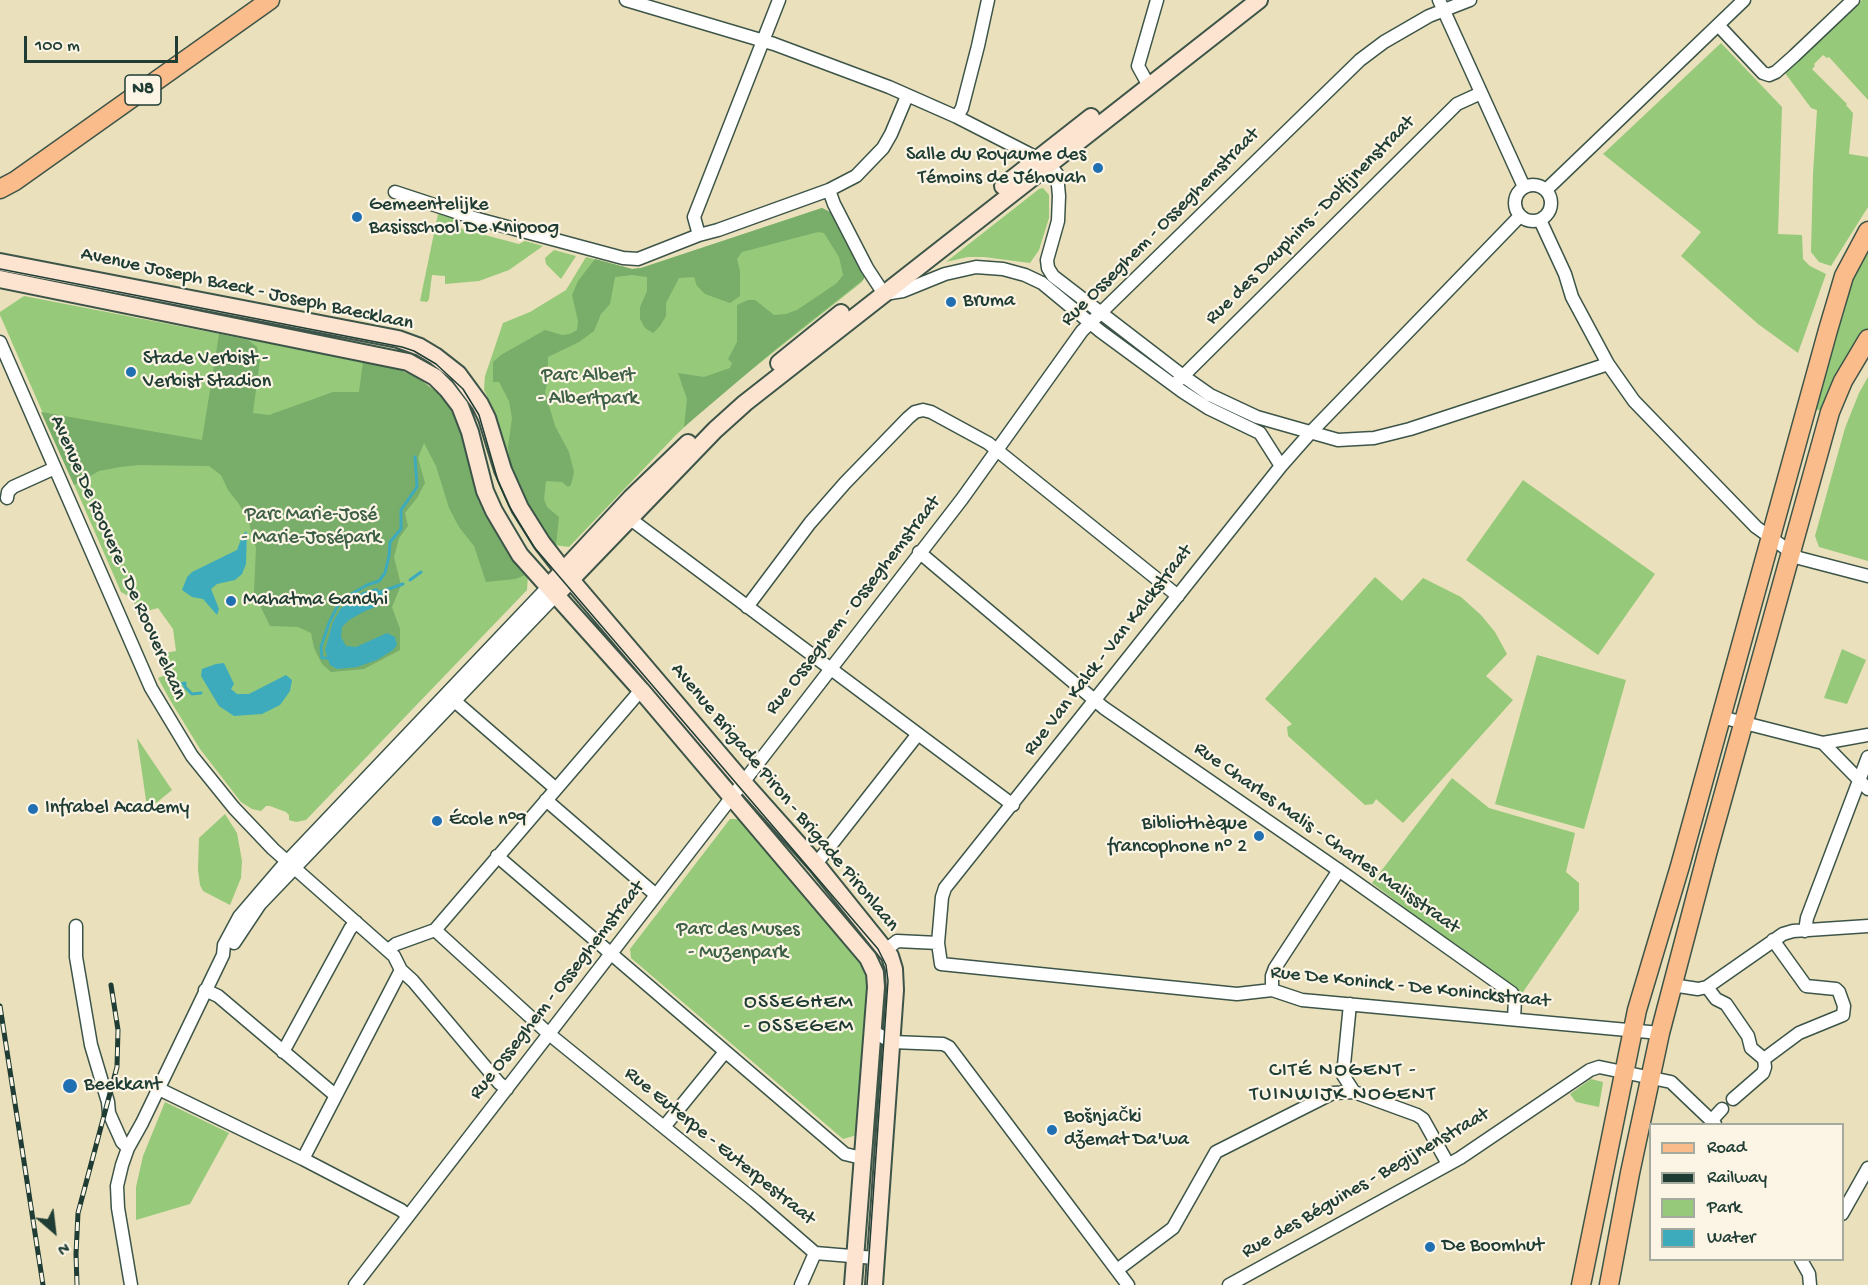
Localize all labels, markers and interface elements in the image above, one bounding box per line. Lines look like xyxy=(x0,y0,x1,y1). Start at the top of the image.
scale bar xyxy=(27,24,182,62)
text: 100 m xyxy=(35,36,80,57)
road number: N8 xyxy=(125,75,161,105)
street label: Rue des Dauphins - Dolfijnenstraat xyxy=(1201,111,1421,331)
street label: Rue Osseghem - Osseghemstraat xyxy=(1057,124,1265,332)
place label: Salle du Royaume des Témoins de Jéhovah xyxy=(906,144,1086,191)
marker: Salle du Royaume des Témoins de Jéhovah xyxy=(1091,161,1105,175)
place label: Gemeentelijke Basisschool De Knipoog xyxy=(369,194,559,241)
marker: Gemeentelijke Basisschool De Knipoog xyxy=(350,210,364,224)
street label: Avenue Joseph Baeck - Joseph Baecklaan xyxy=(78,243,416,337)
place label: Bruma xyxy=(963,290,1015,314)
marker: Bruma xyxy=(944,295,958,309)
place label: Stade Verbist - Verbist Stadion xyxy=(143,348,271,395)
marker: Stade Verbist - Verbist Stadion xyxy=(124,365,138,379)
park label: Parc Albert - Albertpark xyxy=(538,365,638,412)
street label: Avenue De Roovere - De Rooverelaan xyxy=(43,412,191,704)
street label: Rue Osseghem - Osseghemstraat xyxy=(761,492,947,720)
park label: Parc Marie-José - Marie-Josépark xyxy=(241,504,381,551)
street label: Rue Van Kalck - Van Kalckstraat xyxy=(1019,541,1199,761)
place label: Mahatma Gandhi xyxy=(243,589,388,613)
marker: Mahatma Gandhi xyxy=(224,594,238,608)
street label: Avenue Brigade Piron - Brigade Pironlaan xyxy=(665,659,903,937)
street label: Rue Charles Malis - Charles Malisstraat xyxy=(1188,738,1464,940)
place label: Infrabel Academy xyxy=(45,797,189,821)
marker: Infrabel Academy xyxy=(26,802,40,816)
place label: École n°9 xyxy=(449,809,527,833)
place label: Bibliothèque francophone n° 2 xyxy=(1107,813,1247,860)
marker: École n°9 xyxy=(430,814,444,828)
marker: Bibliothèque francophone n° 2 xyxy=(1252,829,1266,843)
street label: Rue Osseghem - Osseghemstraat xyxy=(465,877,651,1105)
park label: Parc des Muses - Muzenpark xyxy=(676,919,800,966)
street label: Rue De Koninck - De Koninckstraat xyxy=(1269,961,1551,1015)
district label: OSSEGHEM - OSSEGEM xyxy=(743,991,855,1041)
district label: CITÉ NOGENT - TUINWIJK NOGENT xyxy=(1250,1059,1436,1109)
street label: Rue Euterpe - Euterpestraat xyxy=(619,1063,819,1231)
place label: Beekkant xyxy=(84,1074,161,1098)
marker: Beekkant xyxy=(61,1077,79,1095)
street label: Rue des Béguines - Begijnenstraat xyxy=(1238,1103,1494,1265)
place label: Bošnjački džemat Da'wa xyxy=(1064,1106,1189,1153)
marker: Bošnjački džemat Da'wa xyxy=(1045,1123,1059,1137)
legend xyxy=(1649,1123,1844,1261)
text: Road xyxy=(1707,1138,1746,1159)
text: Railway xyxy=(1707,1168,1767,1189)
text: Park xyxy=(1707,1198,1741,1219)
north arrow xyxy=(24,1201,84,1261)
text: Water xyxy=(1707,1228,1755,1249)
place label: De Boomhut xyxy=(1442,1235,1544,1259)
text: N xyxy=(54,1236,72,1258)
marker: De Boomhut xyxy=(1423,1240,1437,1254)

